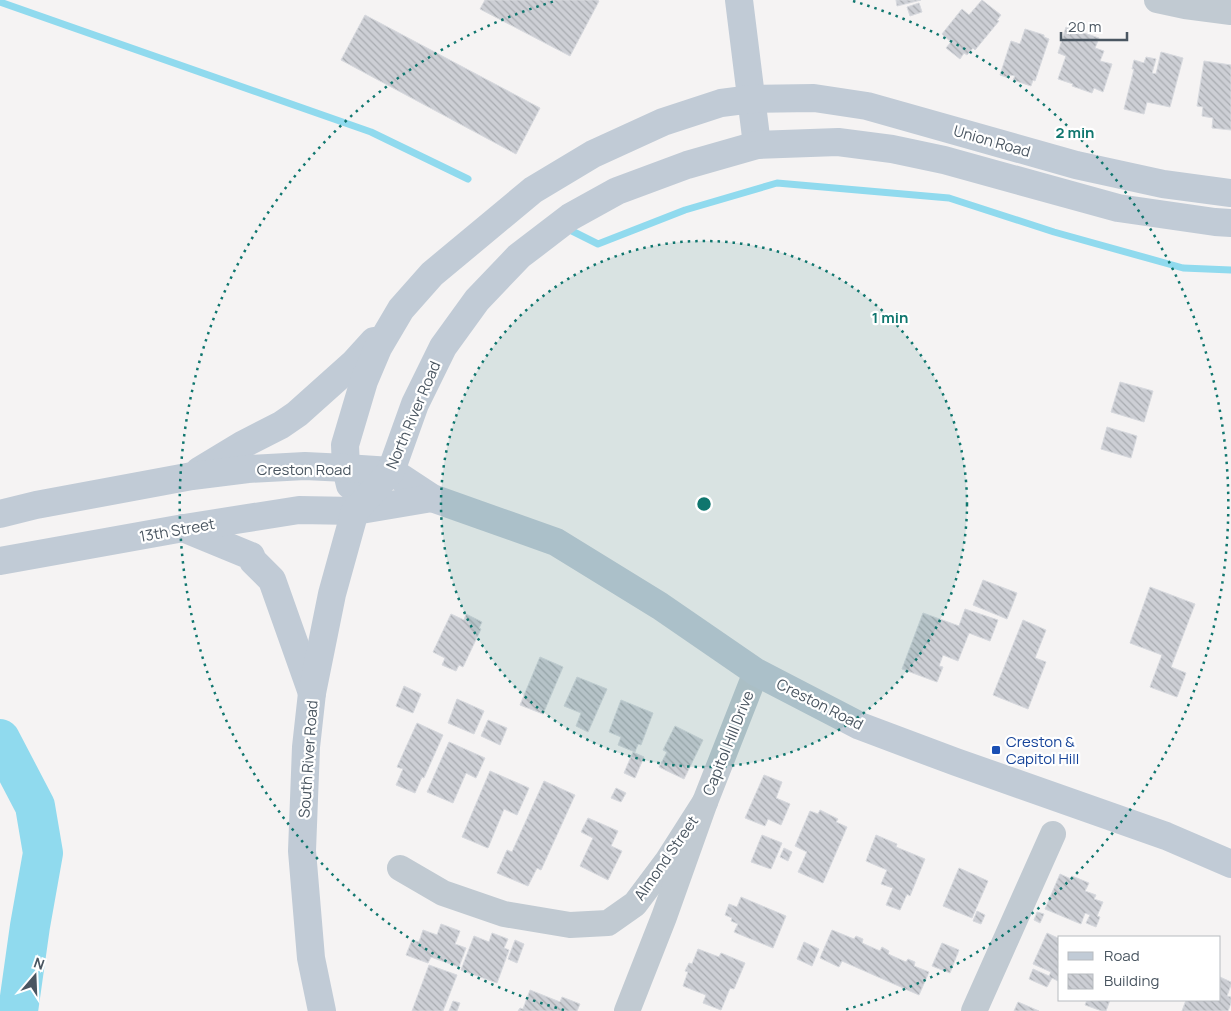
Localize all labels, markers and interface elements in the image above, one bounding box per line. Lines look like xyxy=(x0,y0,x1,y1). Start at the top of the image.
scale bar xyxy=(1061,10,1127,42)
text: 20 m xyxy=(1068,16,1101,37)
street label: Union Road xyxy=(951,120,1033,162)
text: 2 min xyxy=(1055,122,1095,143)
text: 1 min xyxy=(872,307,908,328)
street label: North River Road xyxy=(381,358,445,472)
street label: Creston Road xyxy=(257,459,351,480)
centre of rings xyxy=(695,495,713,513)
street label: 13th Street xyxy=(138,513,216,547)
street label: Creston Road xyxy=(773,673,867,735)
street label: Capitol Hill Drive xyxy=(697,687,759,799)
street label: South River Road xyxy=(293,699,323,819)
place label: Creston & Capitol Hill xyxy=(1006,731,1079,769)
marker: Creston & Capitol Hill xyxy=(990,744,1002,756)
street label: Almond Street xyxy=(629,811,703,905)
legend xyxy=(1058,936,1221,1001)
text: Road xyxy=(1104,945,1140,966)
north arrow xyxy=(10,951,60,1001)
text: N xyxy=(32,953,47,974)
text: Building xyxy=(1104,970,1159,991)

